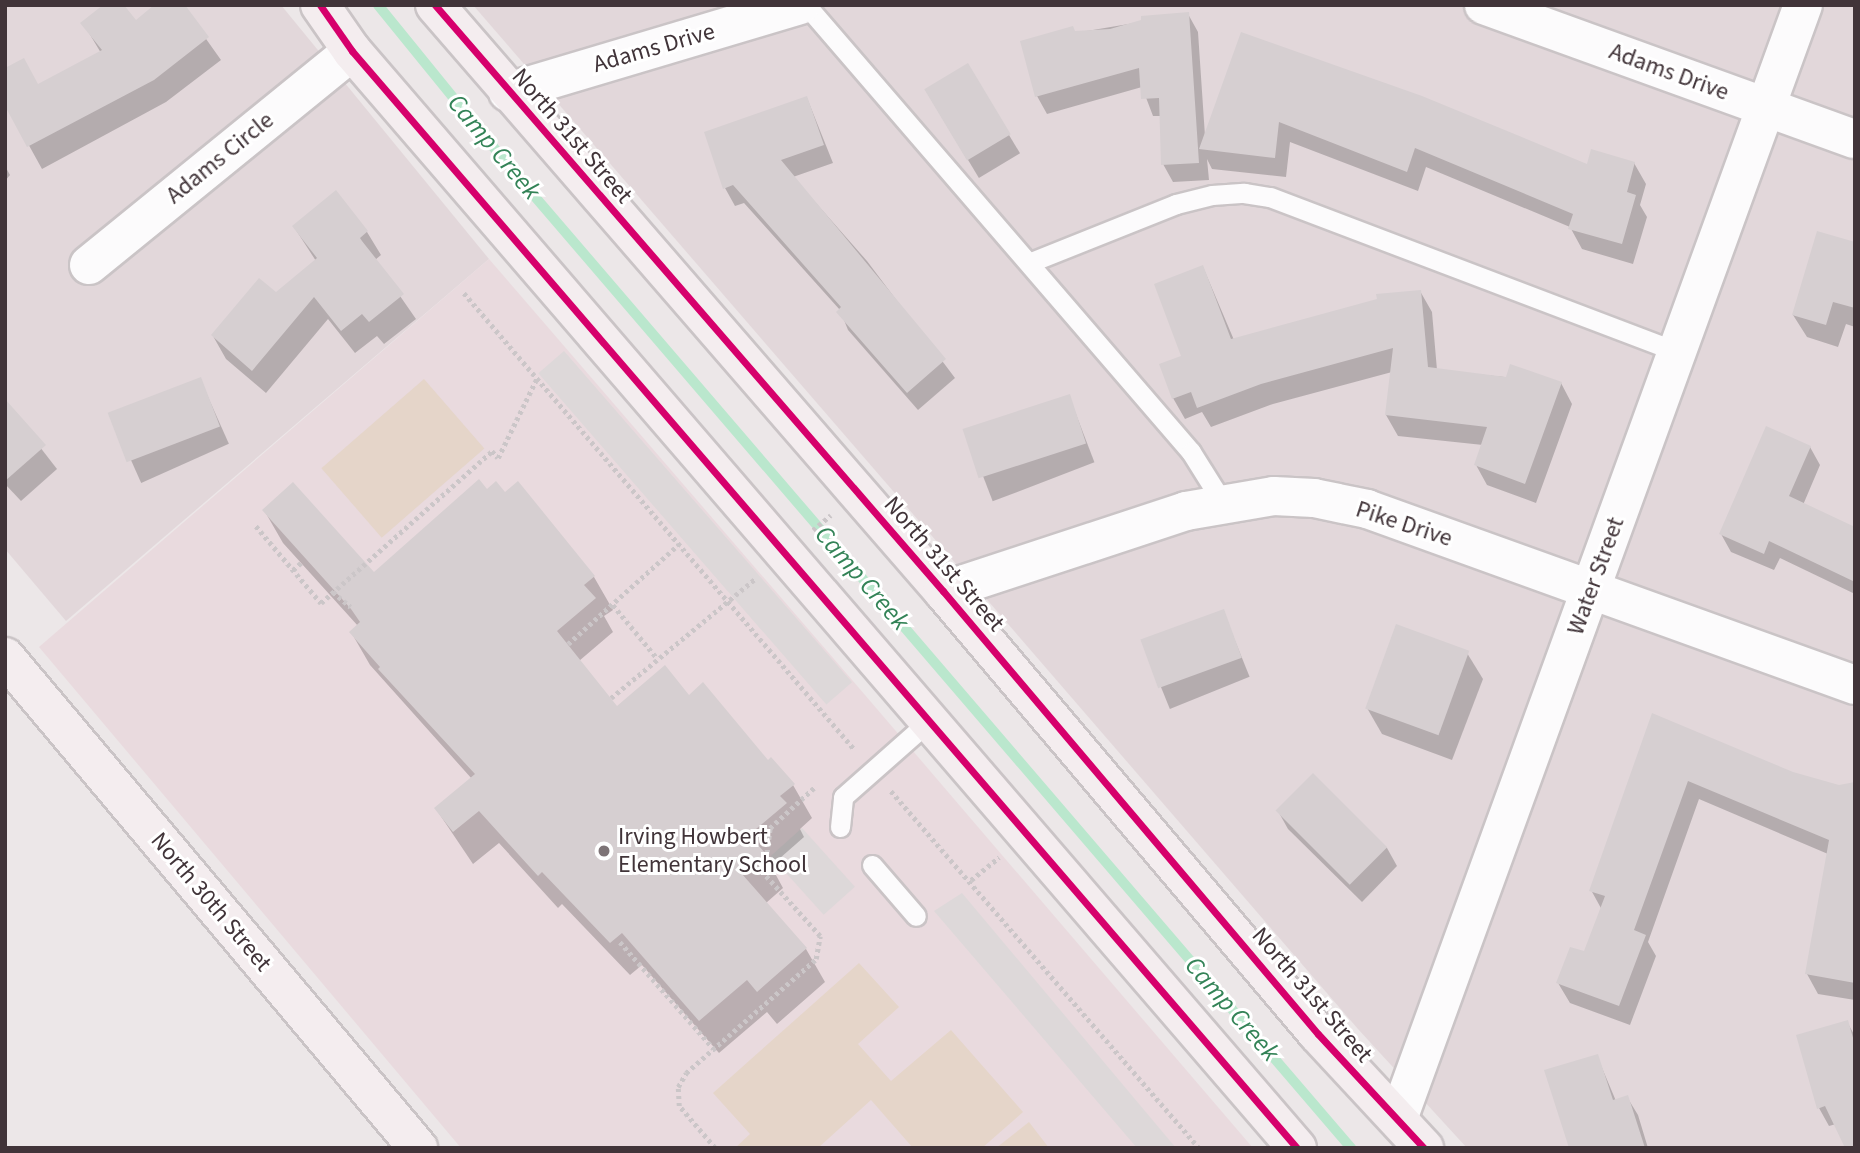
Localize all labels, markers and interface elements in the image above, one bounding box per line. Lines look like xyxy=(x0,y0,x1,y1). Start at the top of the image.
street label: Adams Drive xyxy=(590,17,718,79)
street label: Adams Drive xyxy=(1605,37,1733,107)
street label: North 31st Street xyxy=(506,63,638,209)
water label: Camp Creek xyxy=(441,88,547,206)
street label: Adams Circle xyxy=(160,106,280,210)
street label: North 31st Street xyxy=(878,491,1010,637)
street label: Pike Drive xyxy=(1352,495,1456,553)
street label: Water Street xyxy=(1561,513,1631,639)
water label: Camp Creek xyxy=(808,519,916,637)
place label: Irving Howbert Elementary School xyxy=(618,823,807,879)
street label: North 30th Street xyxy=(144,827,278,977)
marker: Irving Howbert Elementary School xyxy=(596,843,612,859)
street label: North 31st Street xyxy=(1246,922,1378,1068)
water label: Camp Creek xyxy=(1178,950,1286,1068)

